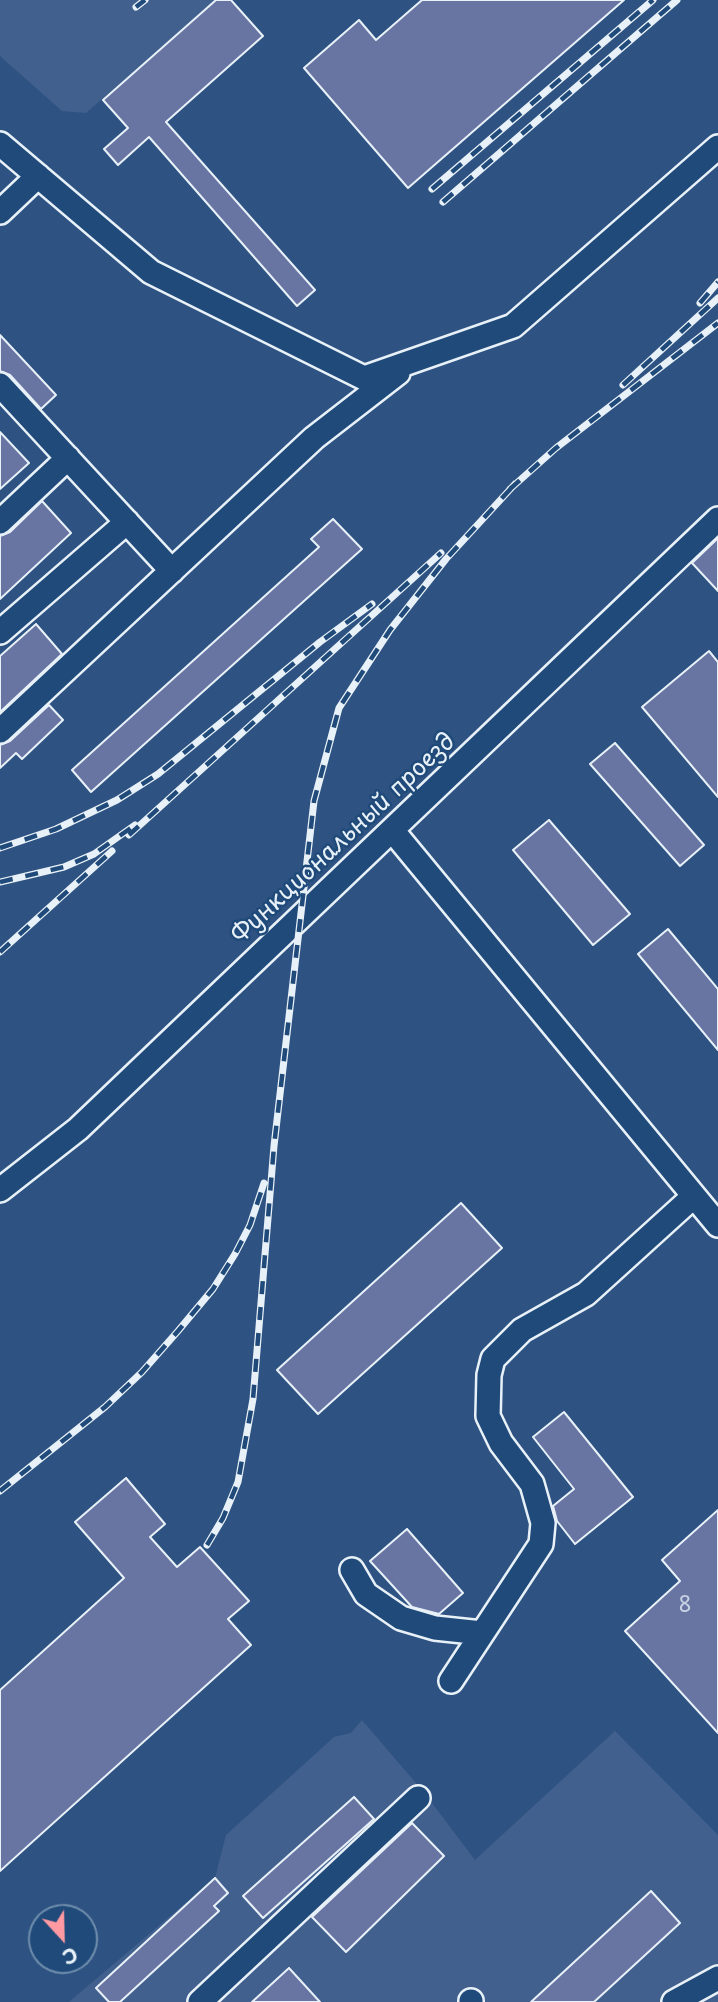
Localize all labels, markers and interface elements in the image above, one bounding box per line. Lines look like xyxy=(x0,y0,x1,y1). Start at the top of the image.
street label: Функциональный проезд xyxy=(226,728,462,950)
house number: 8 xyxy=(678,1593,692,1619)
north arrow xyxy=(28,1904,98,1974)
text: С xyxy=(58,1941,82,1972)

